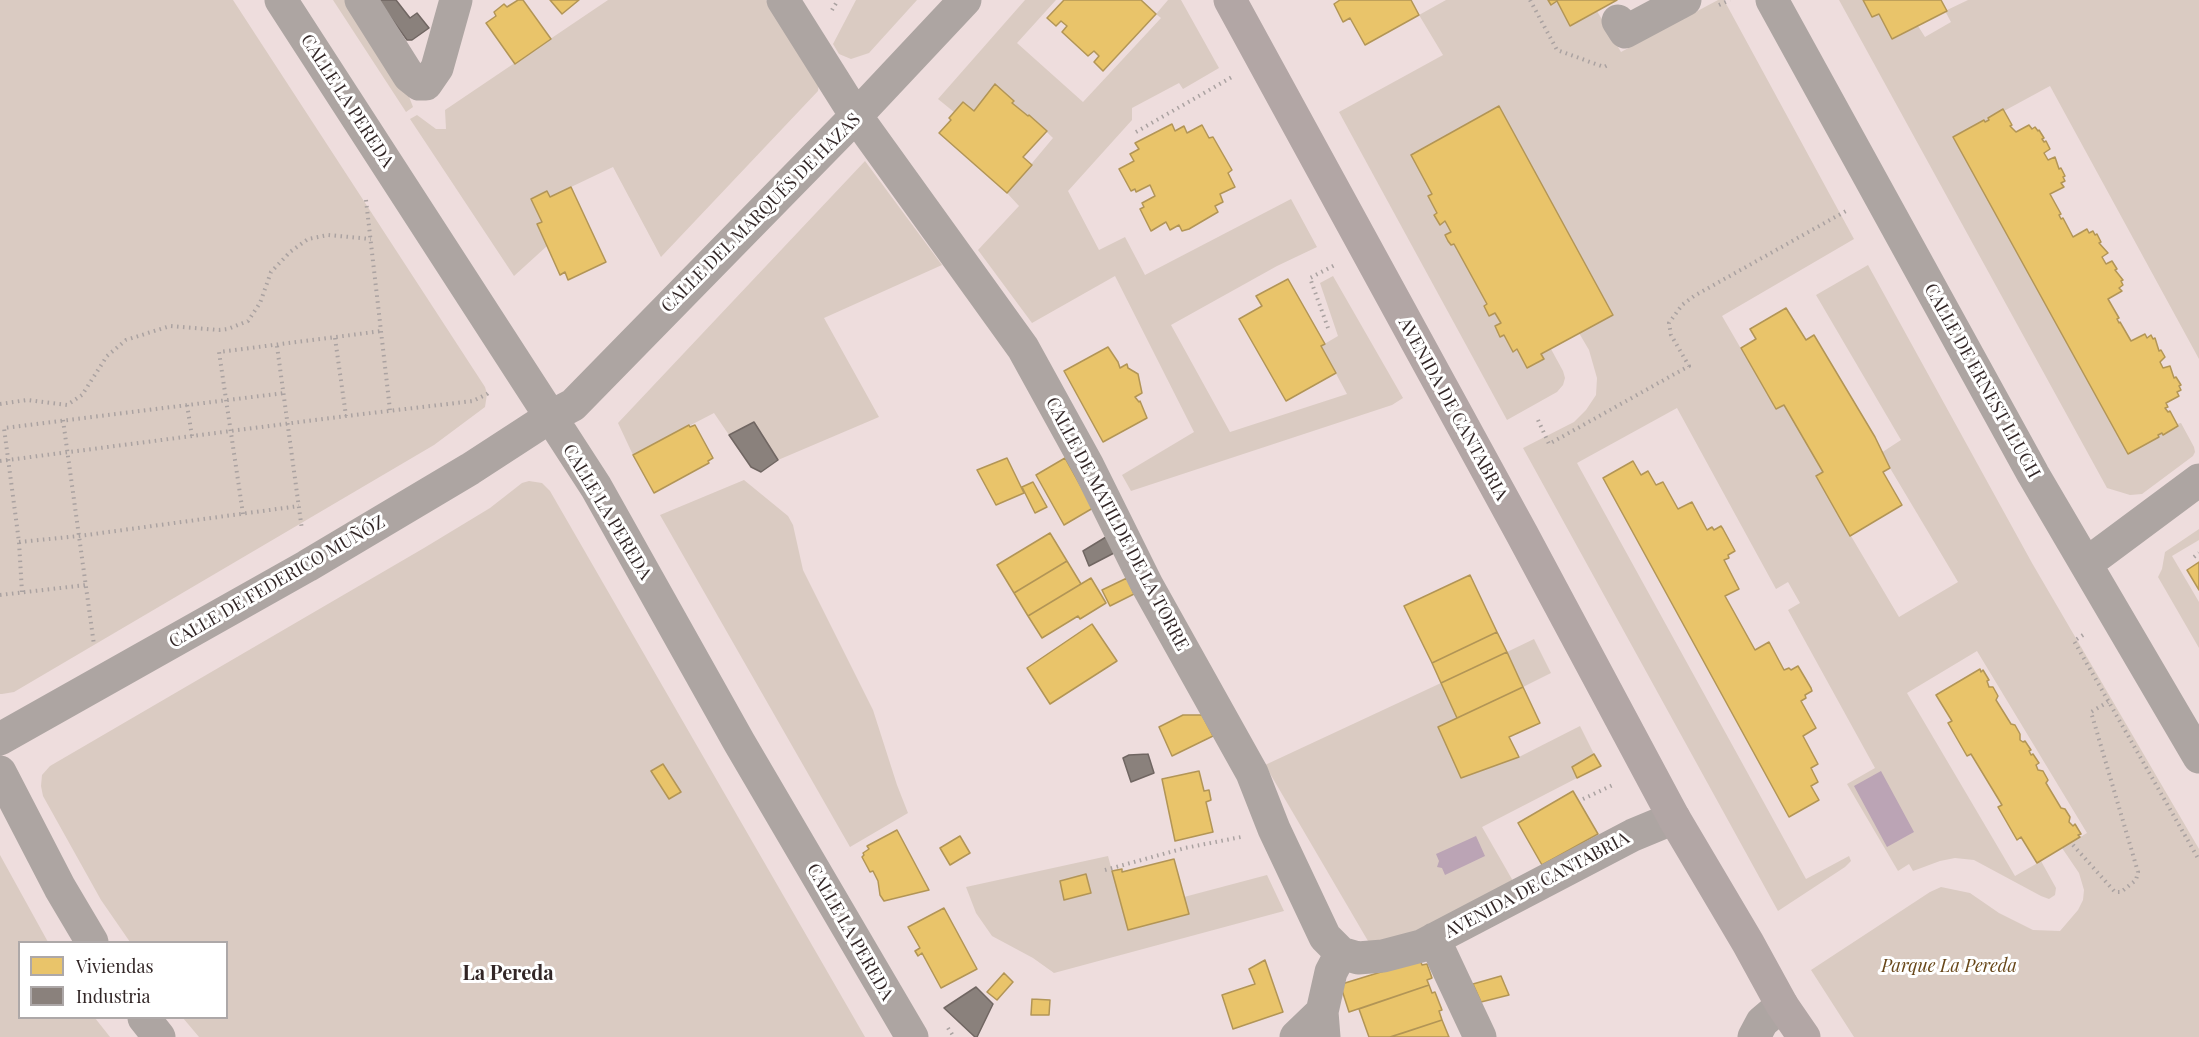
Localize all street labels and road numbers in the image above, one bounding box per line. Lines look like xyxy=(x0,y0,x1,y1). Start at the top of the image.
street label: CALLE LA PEREDA xyxy=(296,30,398,172)
street label: CALLE DEL MARQUÉS DE HAZAS xyxy=(657,109,865,317)
street label: CALLE DE ERNEST LLUCH xyxy=(1919,280,2045,482)
street label: AVENIDA DE CANTABRIA xyxy=(1394,314,1512,504)
street label: CALLE DE MATILDE DE LA TORRE xyxy=(1041,394,1193,654)
street label: CALLE LA PEREDA xyxy=(558,440,656,584)
street label: CALLE DE FEDERICO MUÑÓZ xyxy=(165,511,389,653)
street label: AVENIDA DE CANTABRIA xyxy=(1441,827,1633,943)
street label: CALLE LA PEREDA xyxy=(802,860,898,1004)

